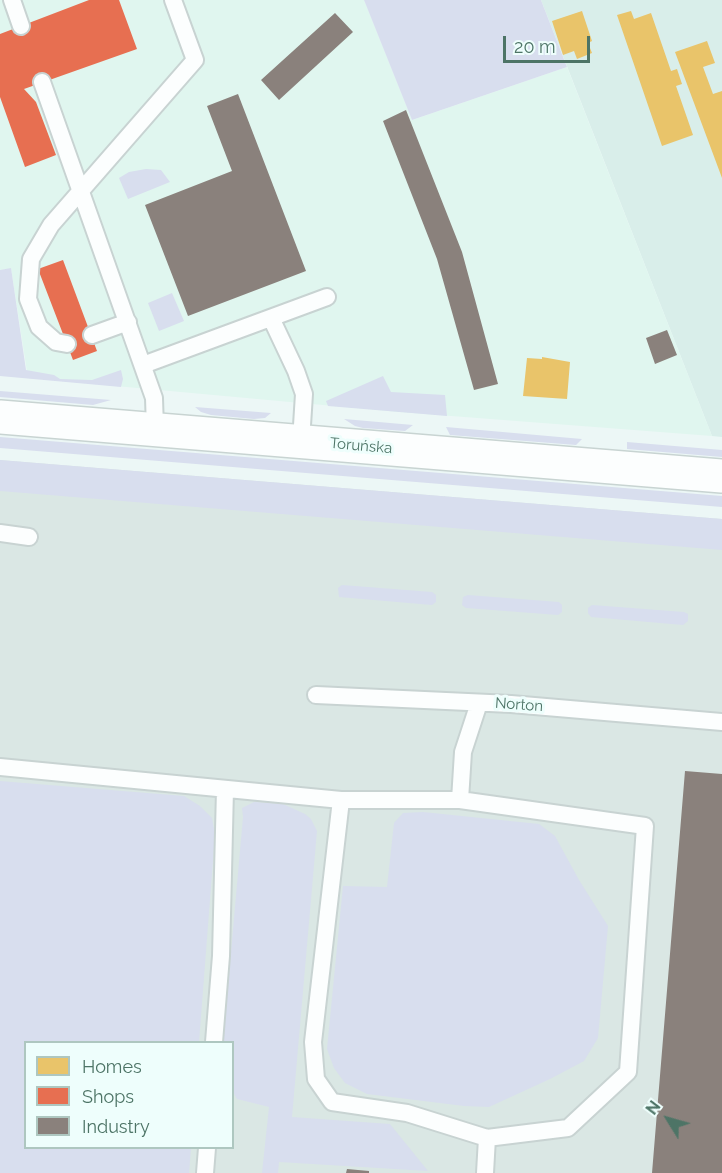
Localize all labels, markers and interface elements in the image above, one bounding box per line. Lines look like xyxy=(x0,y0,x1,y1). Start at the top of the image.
scale bar xyxy=(506,24,593,62)
text: 20 m xyxy=(514,36,556,57)
street label: Toruńska xyxy=(329,434,393,458)
street label: Norton xyxy=(494,694,544,716)
legend xyxy=(24,1041,234,1149)
text: Homes xyxy=(82,1056,142,1077)
text: Shops xyxy=(82,1086,134,1107)
north arrow xyxy=(638,1089,698,1149)
text: N xyxy=(642,1097,664,1118)
text: Industry xyxy=(82,1116,150,1137)

